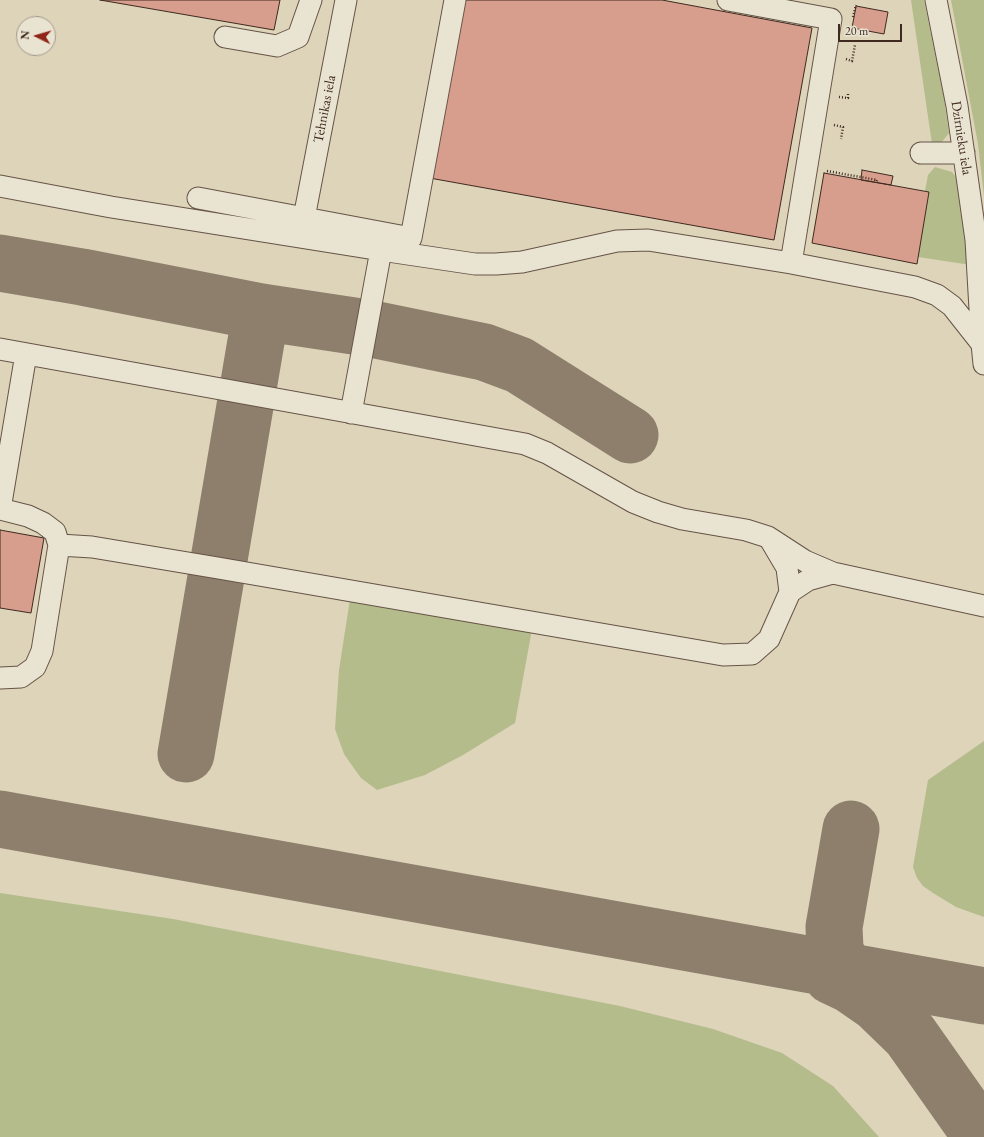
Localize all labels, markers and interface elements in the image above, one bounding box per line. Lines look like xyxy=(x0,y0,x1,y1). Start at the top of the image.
north arrow xyxy=(16,16,56,56)
scale bar xyxy=(840,16,904,42)
text: 20 m xyxy=(845,23,868,39)
text: N xyxy=(18,30,32,40)
street label: Tehnikas iela xyxy=(310,74,340,144)
street label: Dzirnieku iela xyxy=(947,100,975,176)

